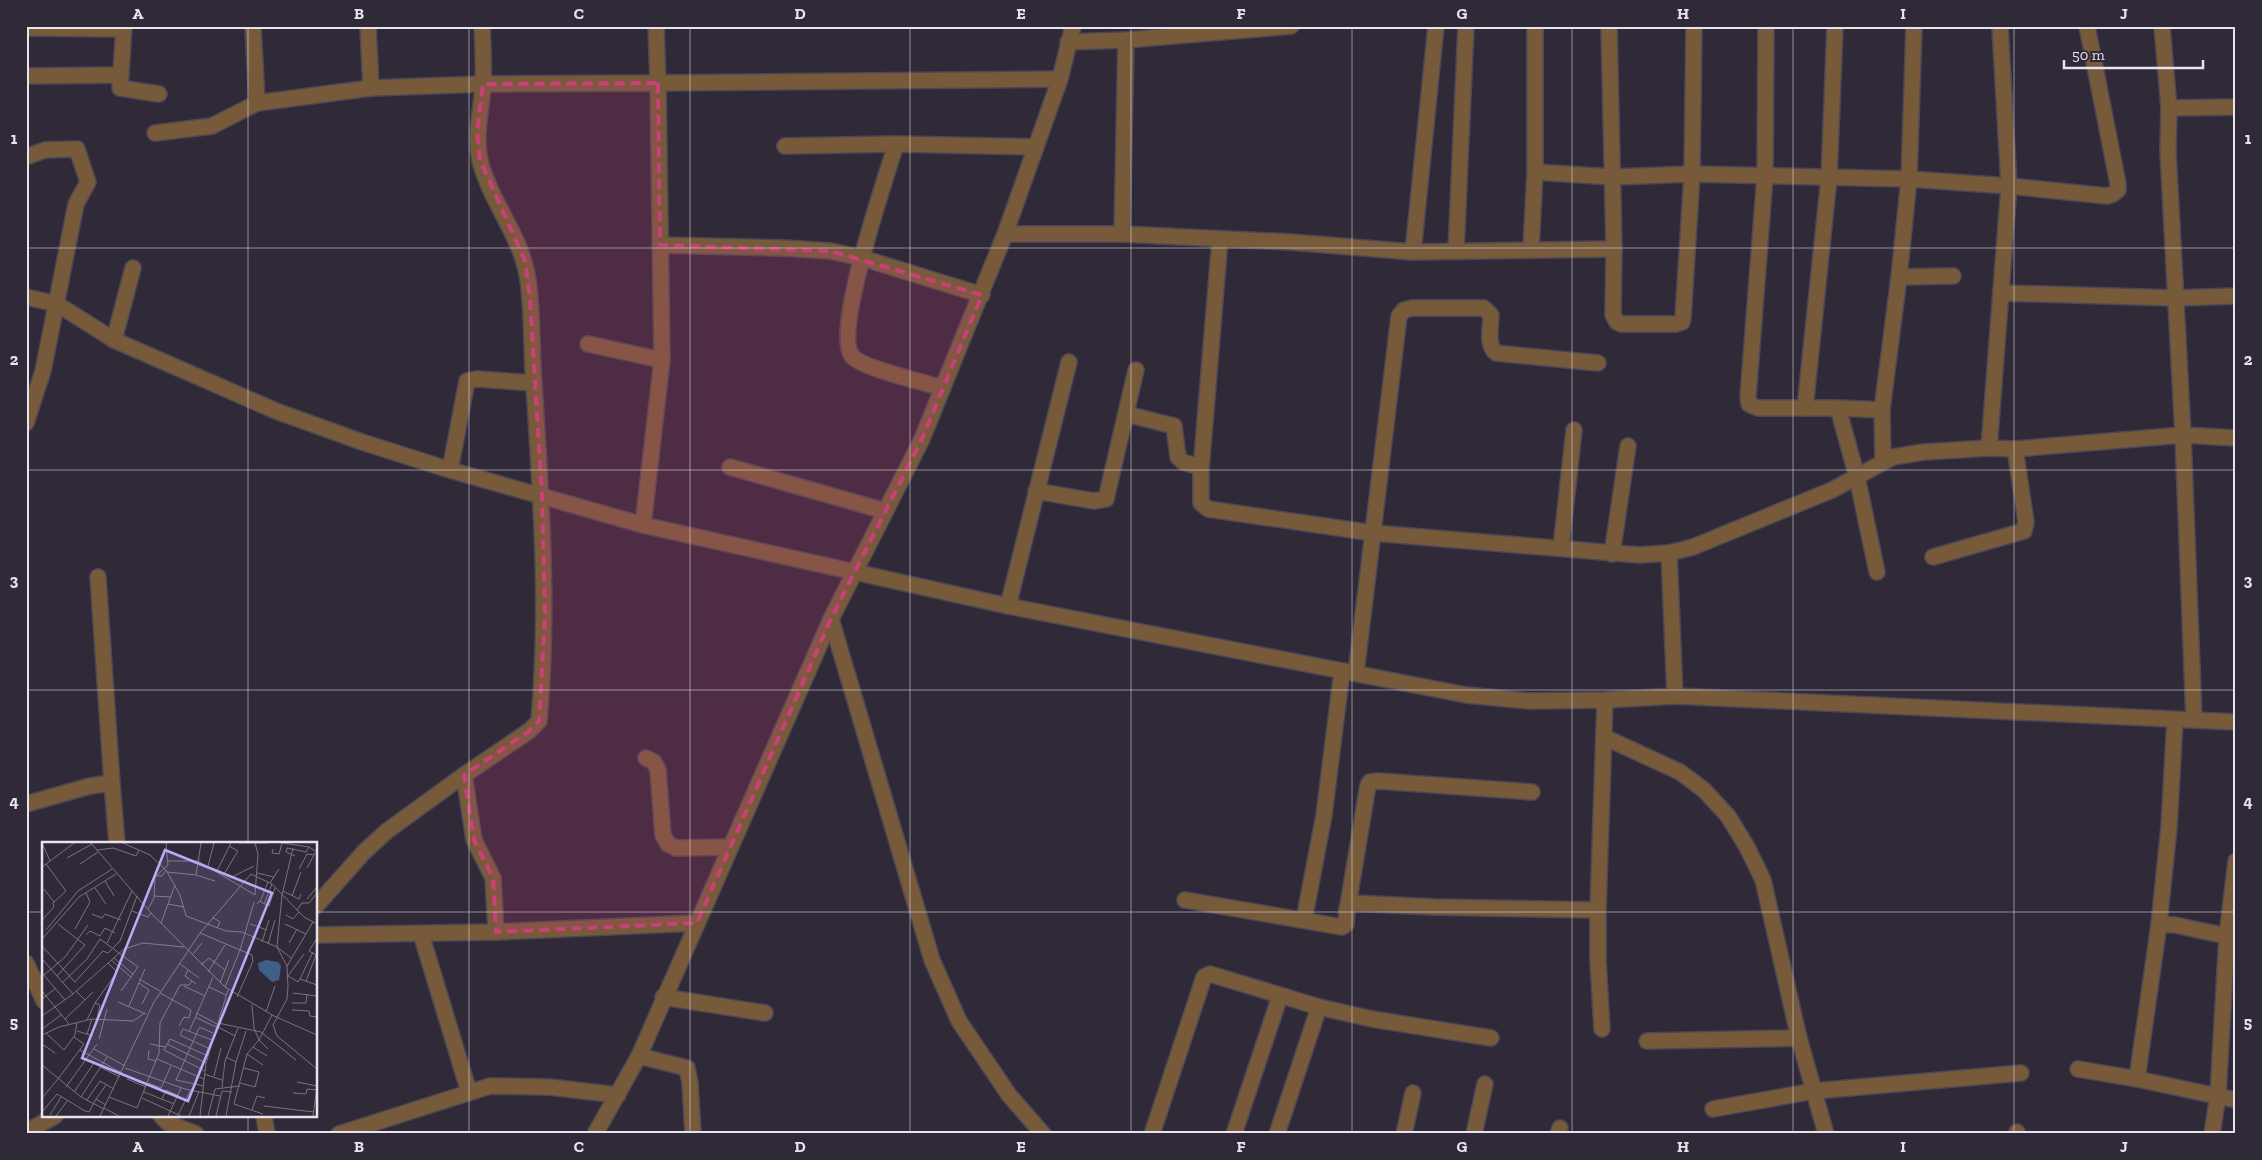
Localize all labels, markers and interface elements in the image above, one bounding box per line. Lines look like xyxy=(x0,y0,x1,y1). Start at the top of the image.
text: A xyxy=(133,4,144,23)
text: B xyxy=(354,4,364,23)
text: C xyxy=(574,4,584,23)
text: D xyxy=(794,4,806,23)
text: E xyxy=(1016,4,1026,23)
text: F xyxy=(1236,4,1246,23)
text: G xyxy=(1457,4,1468,23)
text: H xyxy=(1677,4,1689,23)
text: I xyxy=(1900,4,1906,23)
text: J xyxy=(2120,4,2128,23)
scale bar xyxy=(2064,38,2203,70)
text: 50 m xyxy=(2072,46,2105,64)
text: 1 xyxy=(11,129,18,148)
text: 1 xyxy=(2245,129,2252,148)
text: 2 xyxy=(10,350,19,369)
text: 2 xyxy=(2244,350,2253,369)
text: 3 xyxy=(10,571,19,590)
text: 3 xyxy=(2244,571,2253,590)
text: 4 xyxy=(9,792,19,811)
text: 4 xyxy=(2243,792,2253,811)
inset map xyxy=(42,842,318,1118)
text: 5 xyxy=(10,1013,18,1032)
text: 5 xyxy=(2244,1013,2252,1032)
text: A xyxy=(133,1137,144,1156)
text: B xyxy=(354,1137,364,1156)
text: C xyxy=(574,1137,584,1156)
text: D xyxy=(794,1137,806,1156)
text: E xyxy=(1016,1137,1026,1156)
text: F xyxy=(1236,1137,1246,1156)
text: G xyxy=(1457,1137,1468,1156)
text: H xyxy=(1677,1137,1689,1156)
text: I xyxy=(1900,1137,1906,1156)
text: J xyxy=(2120,1137,2128,1156)

